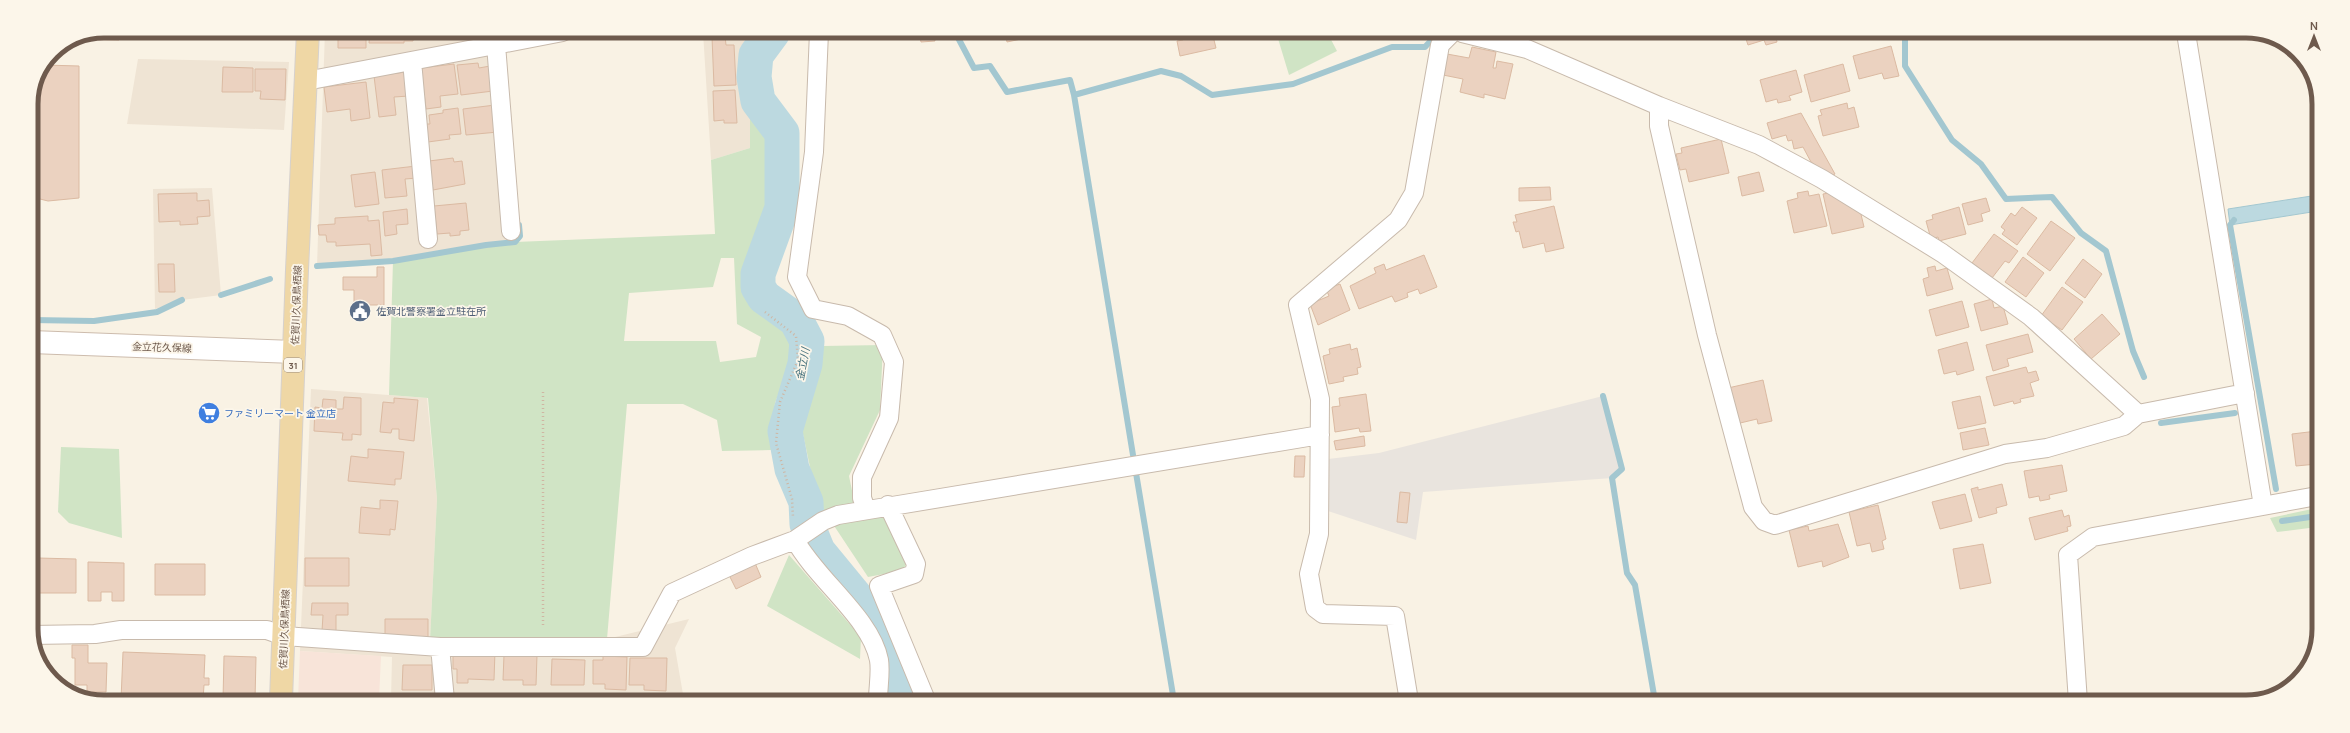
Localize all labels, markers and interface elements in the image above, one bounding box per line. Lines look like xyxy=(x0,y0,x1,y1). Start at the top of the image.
north arrow xyxy=(2294,16,2334,56)
text: N xyxy=(2310,18,2318,33)
street label: 佐賀川久保鳥栖線 xyxy=(288,265,304,345)
public building icon: 佐賀北警察署金立駐在所 xyxy=(347,298,373,324)
place label: 佐賀北警察署金立駐在所 xyxy=(376,304,486,318)
street label: 金立花久保線 xyxy=(132,339,192,355)
water label: 金立川 xyxy=(791,345,813,382)
road number: 31 xyxy=(284,358,302,372)
supermarket icon: ファミリーマート 金立店 xyxy=(196,400,222,426)
place label: ファミリーマート 金立店 xyxy=(224,406,336,420)
street label: 佐賀川久保鳥栖線 xyxy=(276,589,292,669)

